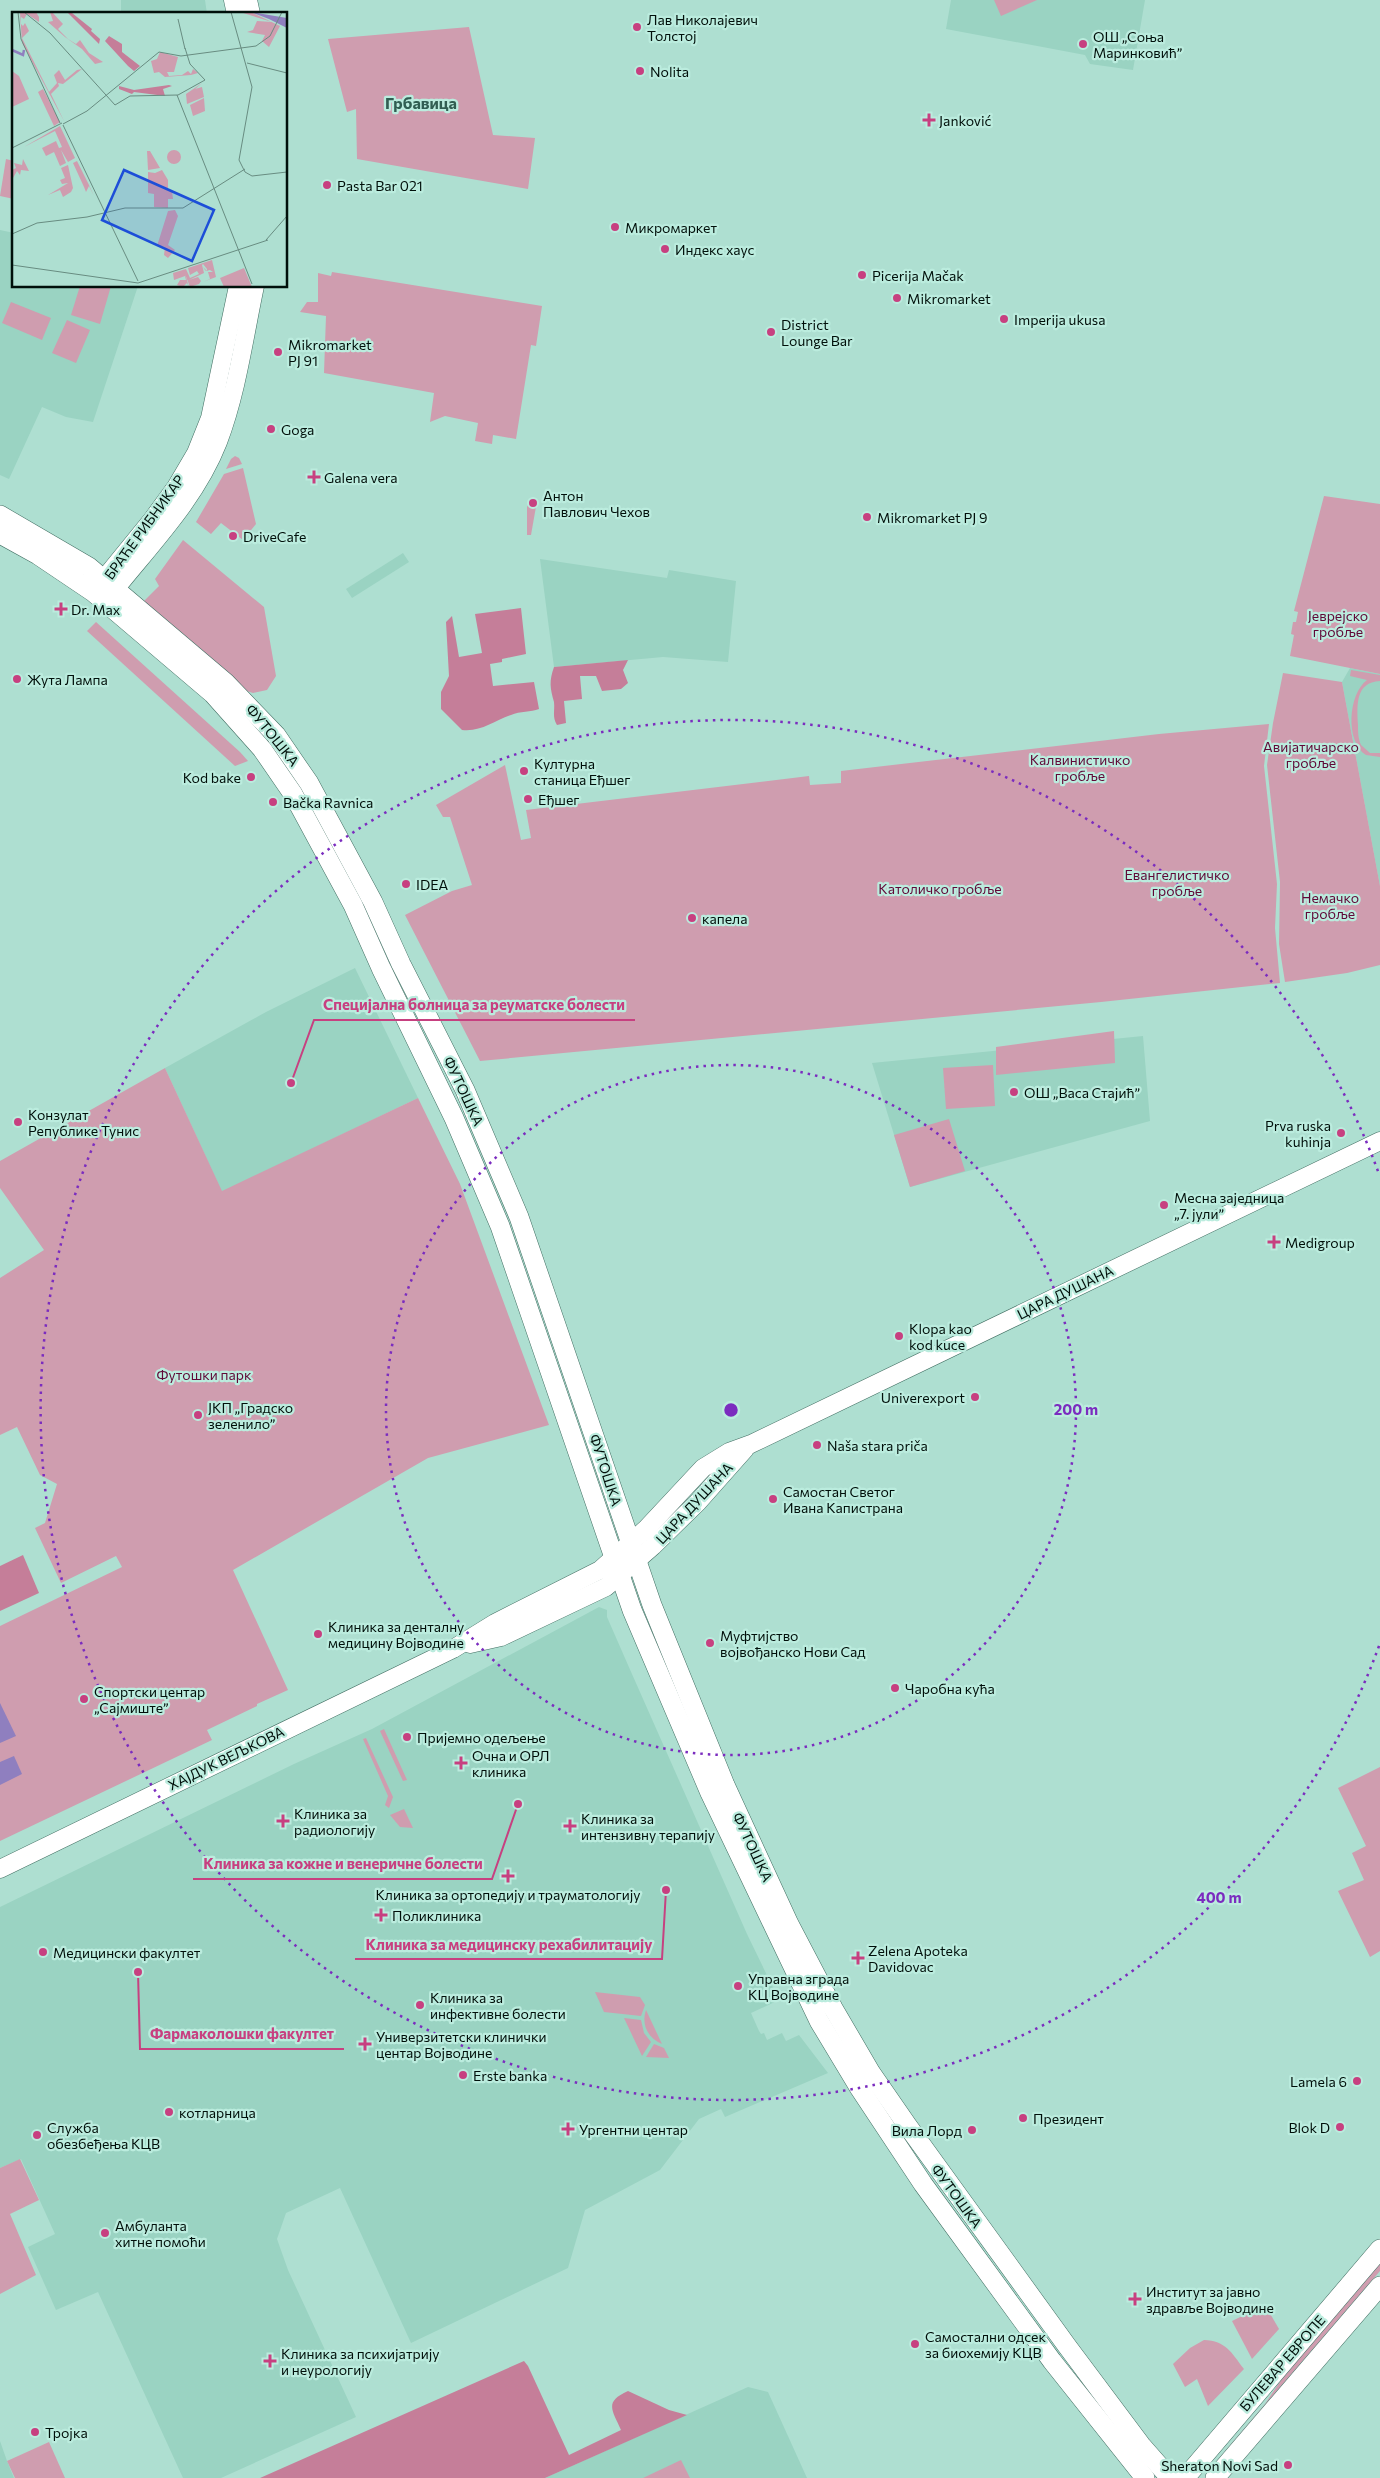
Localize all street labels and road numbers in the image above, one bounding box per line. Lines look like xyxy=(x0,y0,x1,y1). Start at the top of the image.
street label: БРАЋЕ РИБНИКАР xyxy=(100,471,188,583)
street label: ФУТОШКА xyxy=(243,701,303,770)
street label: ФУТОШКА xyxy=(441,1054,488,1129)
street label: ЦАРА ДУШАНА xyxy=(1014,1261,1116,1323)
street label: ФУТОШКА xyxy=(586,1432,626,1508)
street label: ЦАРА ДУШАНА xyxy=(652,1459,736,1547)
street label: ХАЈДУК ВЕЉКОВА xyxy=(165,1722,287,1793)
street label: ФУТОШКА xyxy=(730,1810,777,1885)
street label: ФУТОШКА xyxy=(928,2161,986,2231)
street label: БУЛЕВАР ЕВРОПЕ xyxy=(1236,2311,1328,2415)

